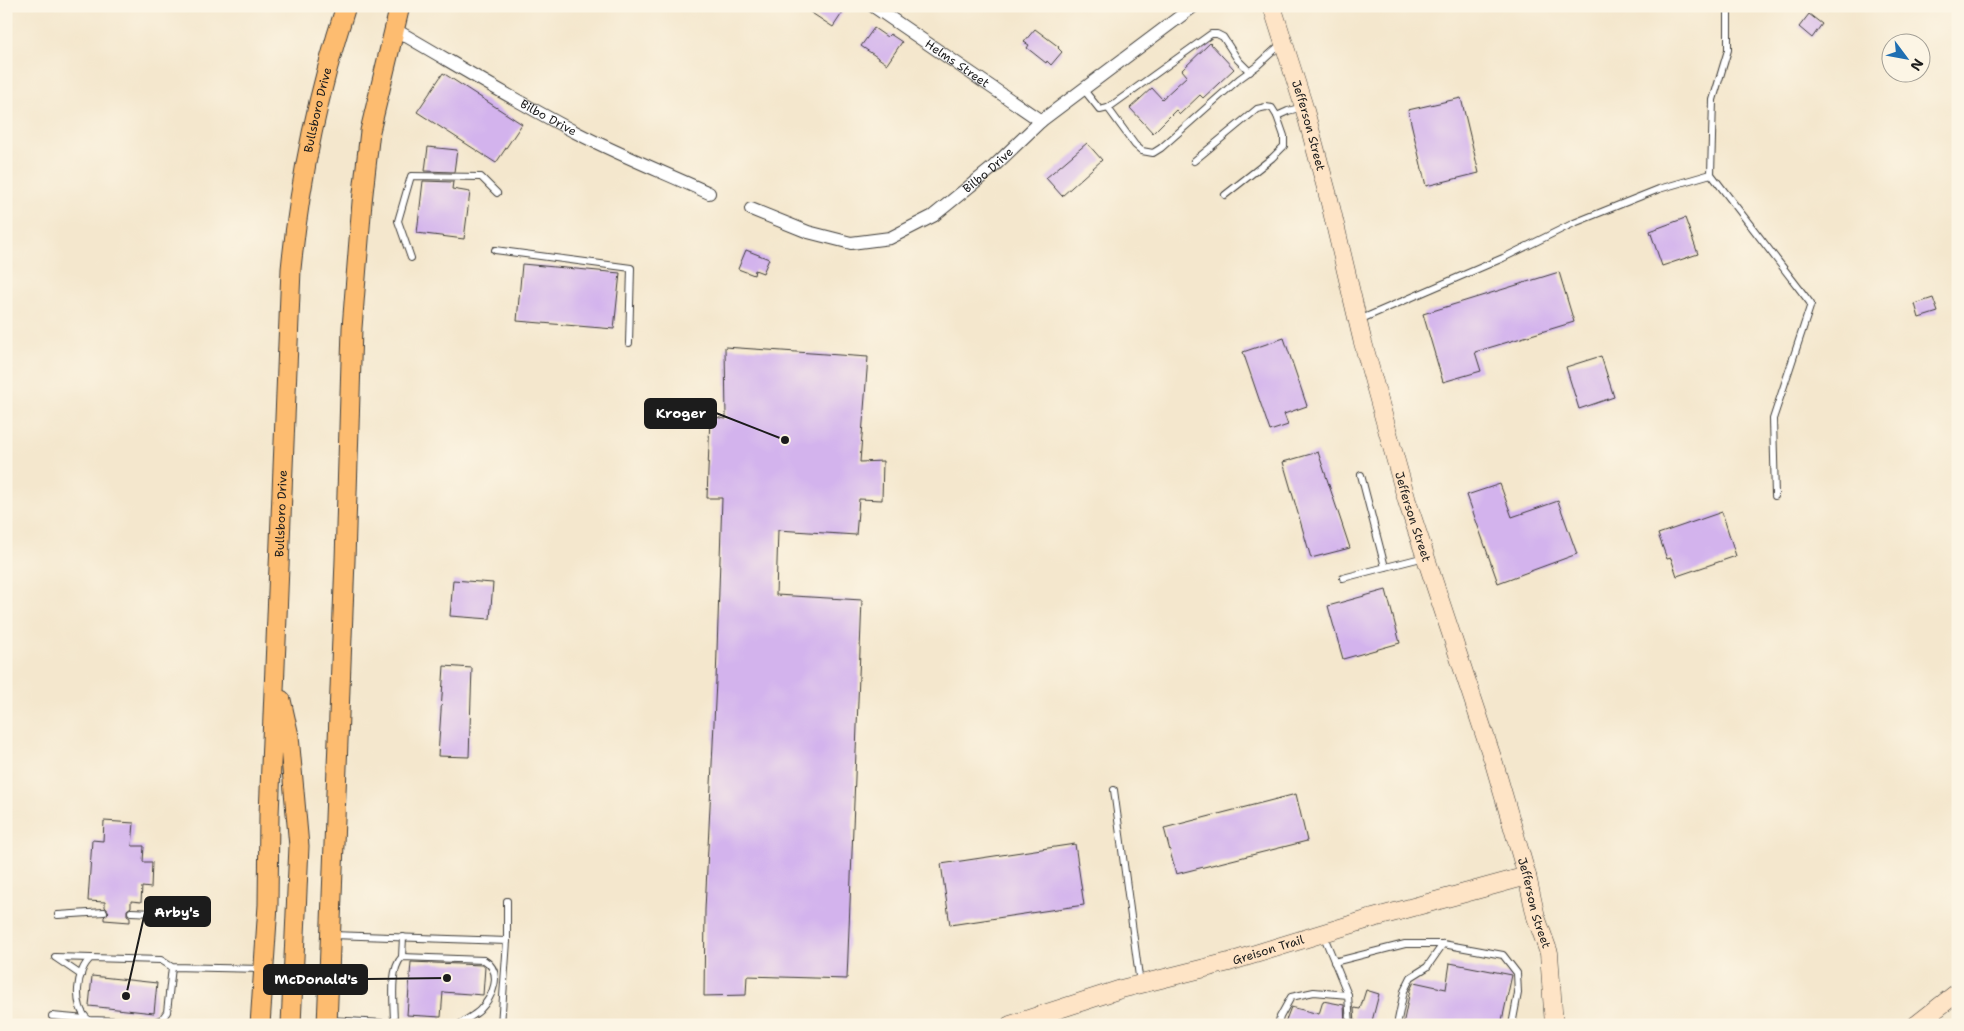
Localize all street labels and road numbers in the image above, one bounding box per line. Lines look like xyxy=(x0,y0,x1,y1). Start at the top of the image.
street label: Helms Street xyxy=(922,36,992,91)
street label: Bullsboro Drive xyxy=(300,65,335,154)
street label: Jefferson Street xyxy=(1288,78,1329,173)
street label: Bilbo Drive xyxy=(517,96,580,140)
street label: Bilbo Drive xyxy=(959,144,1017,197)
street label: Bullsboro Drive xyxy=(271,469,291,557)
street label: Jefferson Street xyxy=(1391,470,1435,564)
street label: Jefferson Street xyxy=(1514,856,1555,951)
street label: Greison Trail xyxy=(1230,931,1306,968)

